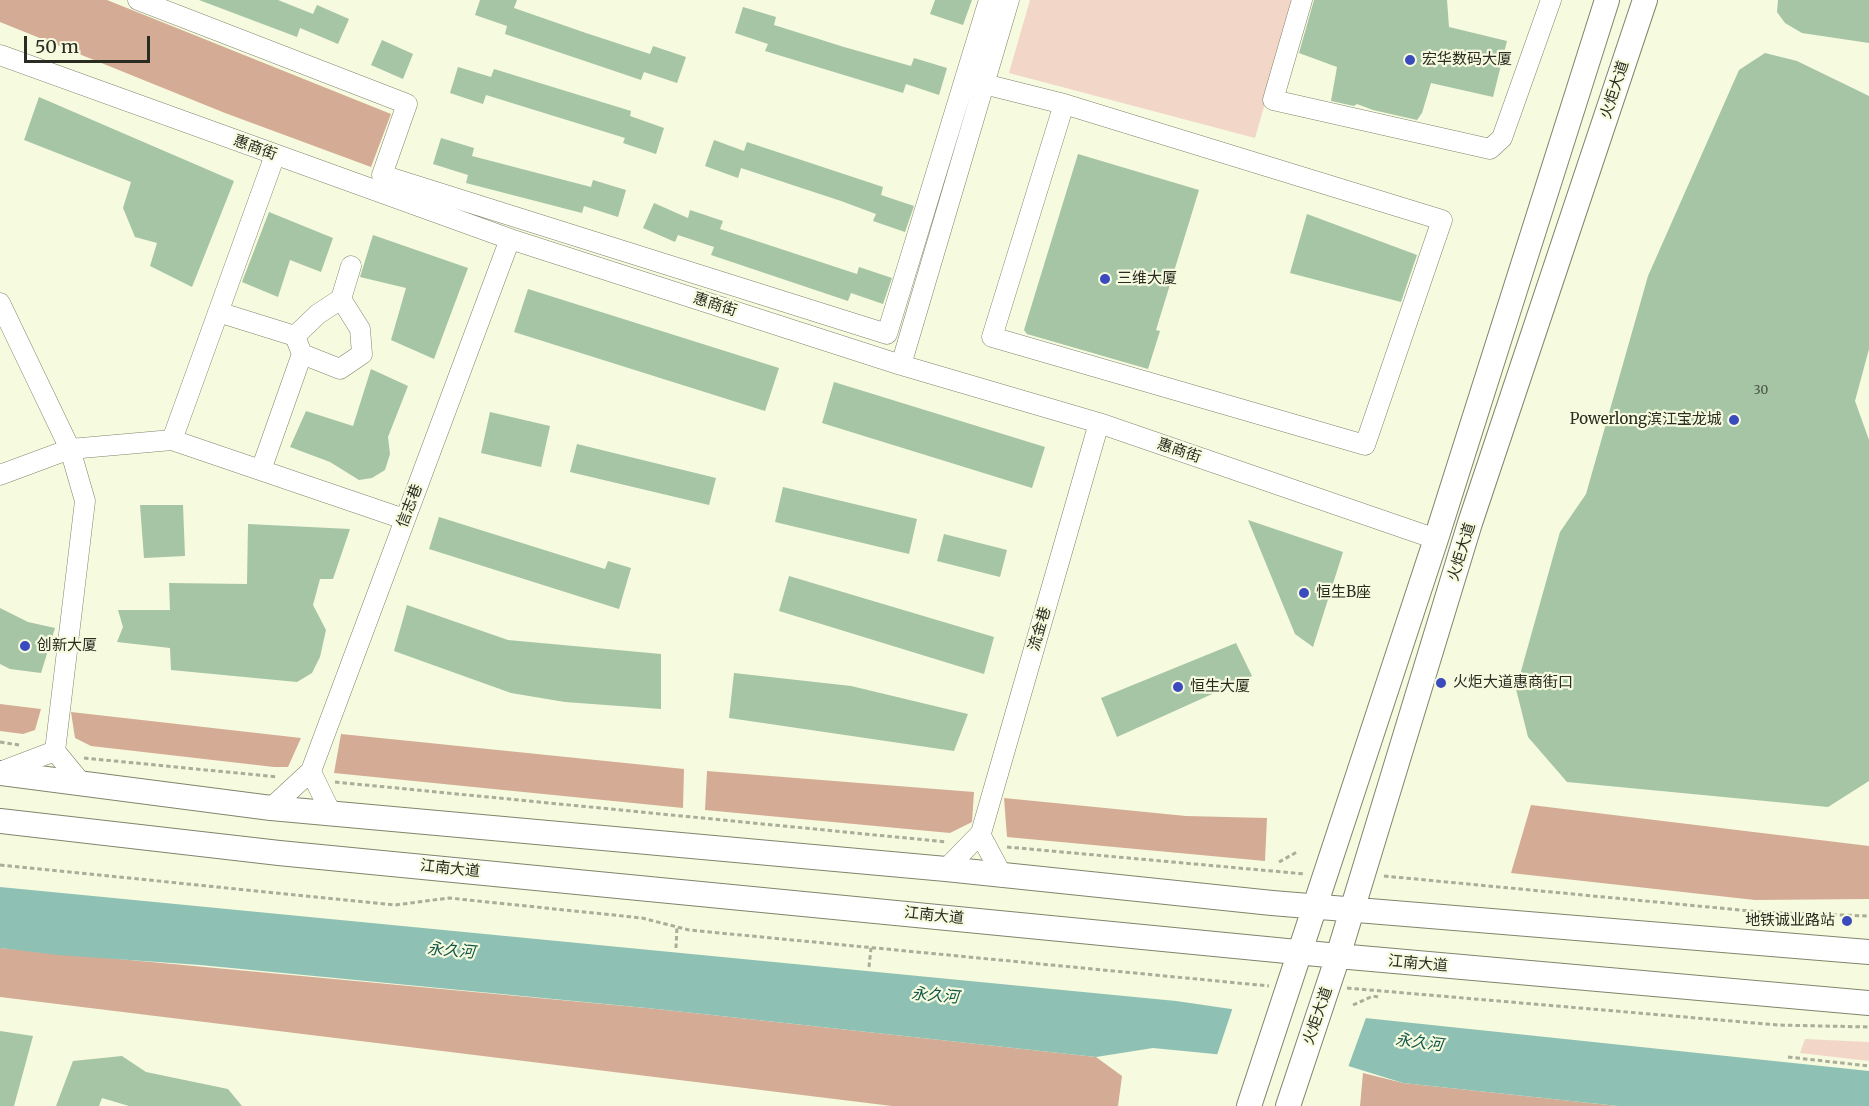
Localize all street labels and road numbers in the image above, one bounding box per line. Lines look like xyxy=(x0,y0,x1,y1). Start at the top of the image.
street label: 火炬大道 xyxy=(1597,59,1633,121)
street label: 惠商街 xyxy=(231,132,279,164)
street label: 惠商街 xyxy=(691,289,739,321)
street label: 惠商街 xyxy=(1155,435,1203,467)
street label: 信志巷 xyxy=(394,482,426,530)
street label: 火炬大道 xyxy=(1445,521,1479,583)
street label: 流金巷 xyxy=(1025,605,1055,653)
street label: 江南大道 xyxy=(419,857,481,881)
street label: 江南大道 xyxy=(903,904,965,928)
street label: 江南大道 xyxy=(1387,952,1449,976)
street label: 火炬大道 xyxy=(1300,985,1336,1047)

